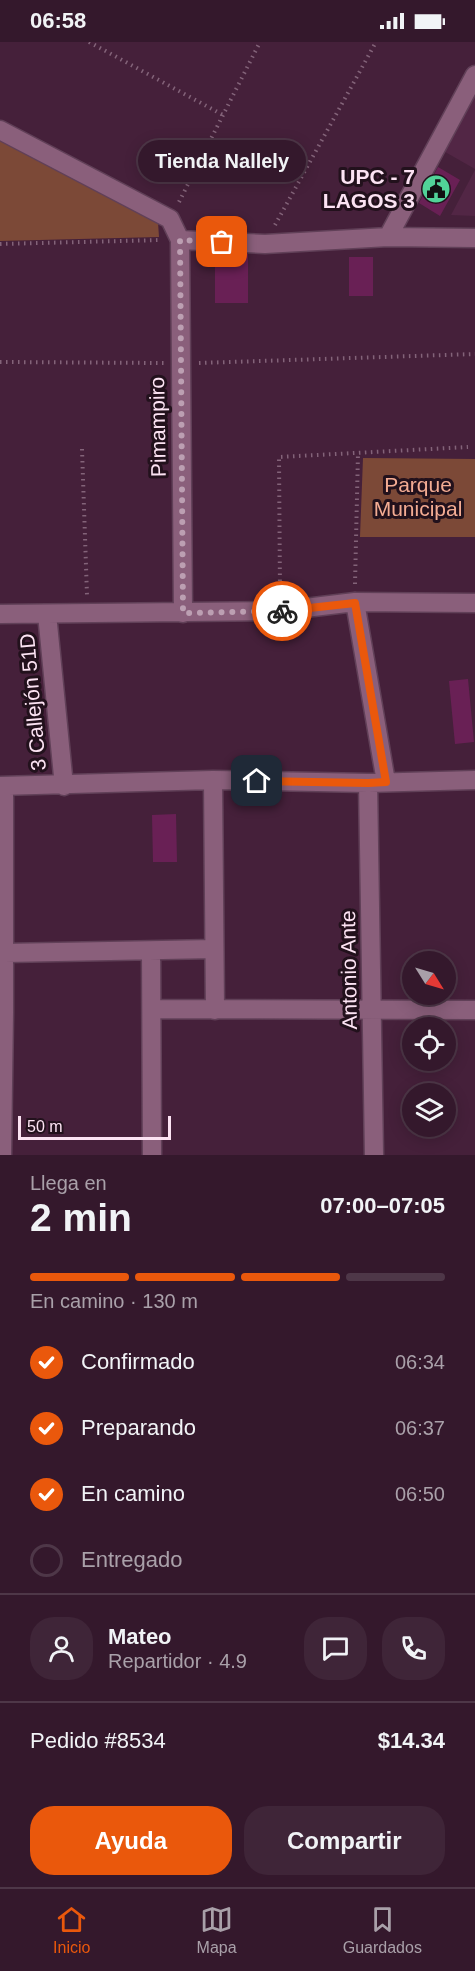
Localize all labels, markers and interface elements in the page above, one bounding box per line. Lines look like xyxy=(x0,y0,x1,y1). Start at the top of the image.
text: 06:58 xyxy=(30,8,86,33)
callout: Tienda Nallely xyxy=(138,140,306,182)
text: Tienda Nallely xyxy=(155,150,289,172)
place label: UPC - 7 LAGOS 3 xyxy=(323,165,415,212)
public building icon: UPC - 7 LAGOS 3 xyxy=(420,173,452,205)
pin xyxy=(196,216,247,267)
icon: bag xyxy=(205,225,238,258)
street label: Pimampiro xyxy=(145,377,170,477)
park label: Parque Municipal xyxy=(374,473,462,520)
courier xyxy=(252,581,312,641)
icon: bike xyxy=(266,595,299,628)
street label: 3 Callejón 51D xyxy=(15,632,50,772)
pin xyxy=(231,755,282,806)
icon: home xyxy=(240,764,273,797)
street label: Antonio Ante xyxy=(336,910,361,1030)
north arrow xyxy=(402,951,456,1005)
map controls xyxy=(402,951,456,1137)
button: locate xyxy=(402,1017,456,1071)
button: layers xyxy=(402,1083,456,1137)
scale bar xyxy=(18,1113,171,1140)
text: 50 m xyxy=(27,1118,63,1135)
text: Llega en xyxy=(30,1172,107,1194)
text: 07:00–07:05 xyxy=(320,1193,445,1218)
text: 2 min xyxy=(30,1196,132,1239)
text: En camino · 130 m xyxy=(30,1290,198,1312)
icon: check xyxy=(30,1346,63,1379)
text: Confirmado xyxy=(81,1349,195,1374)
text: 06:34 xyxy=(395,1351,445,1373)
icon: check xyxy=(30,1412,63,1445)
text: Preparando xyxy=(81,1415,196,1440)
text: 06:37 xyxy=(395,1417,445,1439)
icon: check xyxy=(30,1478,63,1511)
text: En camino xyxy=(81,1481,185,1506)
text: 06:50 xyxy=(395,1483,445,1505)
text: Entregado xyxy=(81,1547,183,1572)
button: person xyxy=(30,1617,93,1680)
button: chat xyxy=(304,1617,367,1680)
button: phone xyxy=(382,1617,445,1680)
text: Mateo xyxy=(108,1624,172,1649)
text: Repartidor · 4.9 xyxy=(108,1650,247,1672)
text: Pedido #8534 xyxy=(30,1728,166,1753)
text: $14.34 xyxy=(378,1728,445,1753)
button: Ayuda xyxy=(30,1806,232,1875)
button: Compartir xyxy=(244,1806,445,1875)
tab: Inicio xyxy=(53,1903,90,1957)
tab: Mapa xyxy=(197,1903,237,1957)
tab: Guardados xyxy=(343,1903,422,1957)

